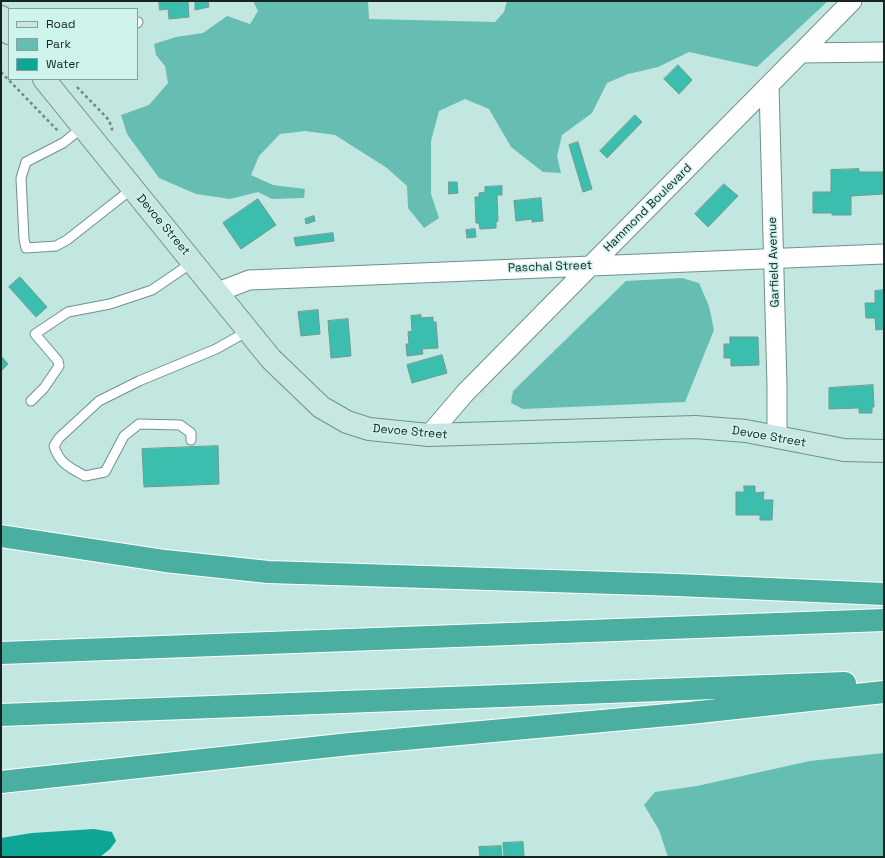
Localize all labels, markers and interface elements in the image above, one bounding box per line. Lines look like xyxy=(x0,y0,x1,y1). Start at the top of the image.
legend xyxy=(8,8,138,80)
text: Road xyxy=(46,16,75,32)
text: Park xyxy=(46,36,71,52)
text: Water xyxy=(46,56,80,72)
street label: Hammond Boulevard xyxy=(601,161,695,255)
street label: Devoe Street xyxy=(133,192,193,258)
street label: Garfield Avenue xyxy=(765,217,783,307)
street label: Paschal Street xyxy=(508,258,592,276)
street label: Devoe Street xyxy=(372,422,448,442)
street label: Devoe Street xyxy=(731,423,807,451)

